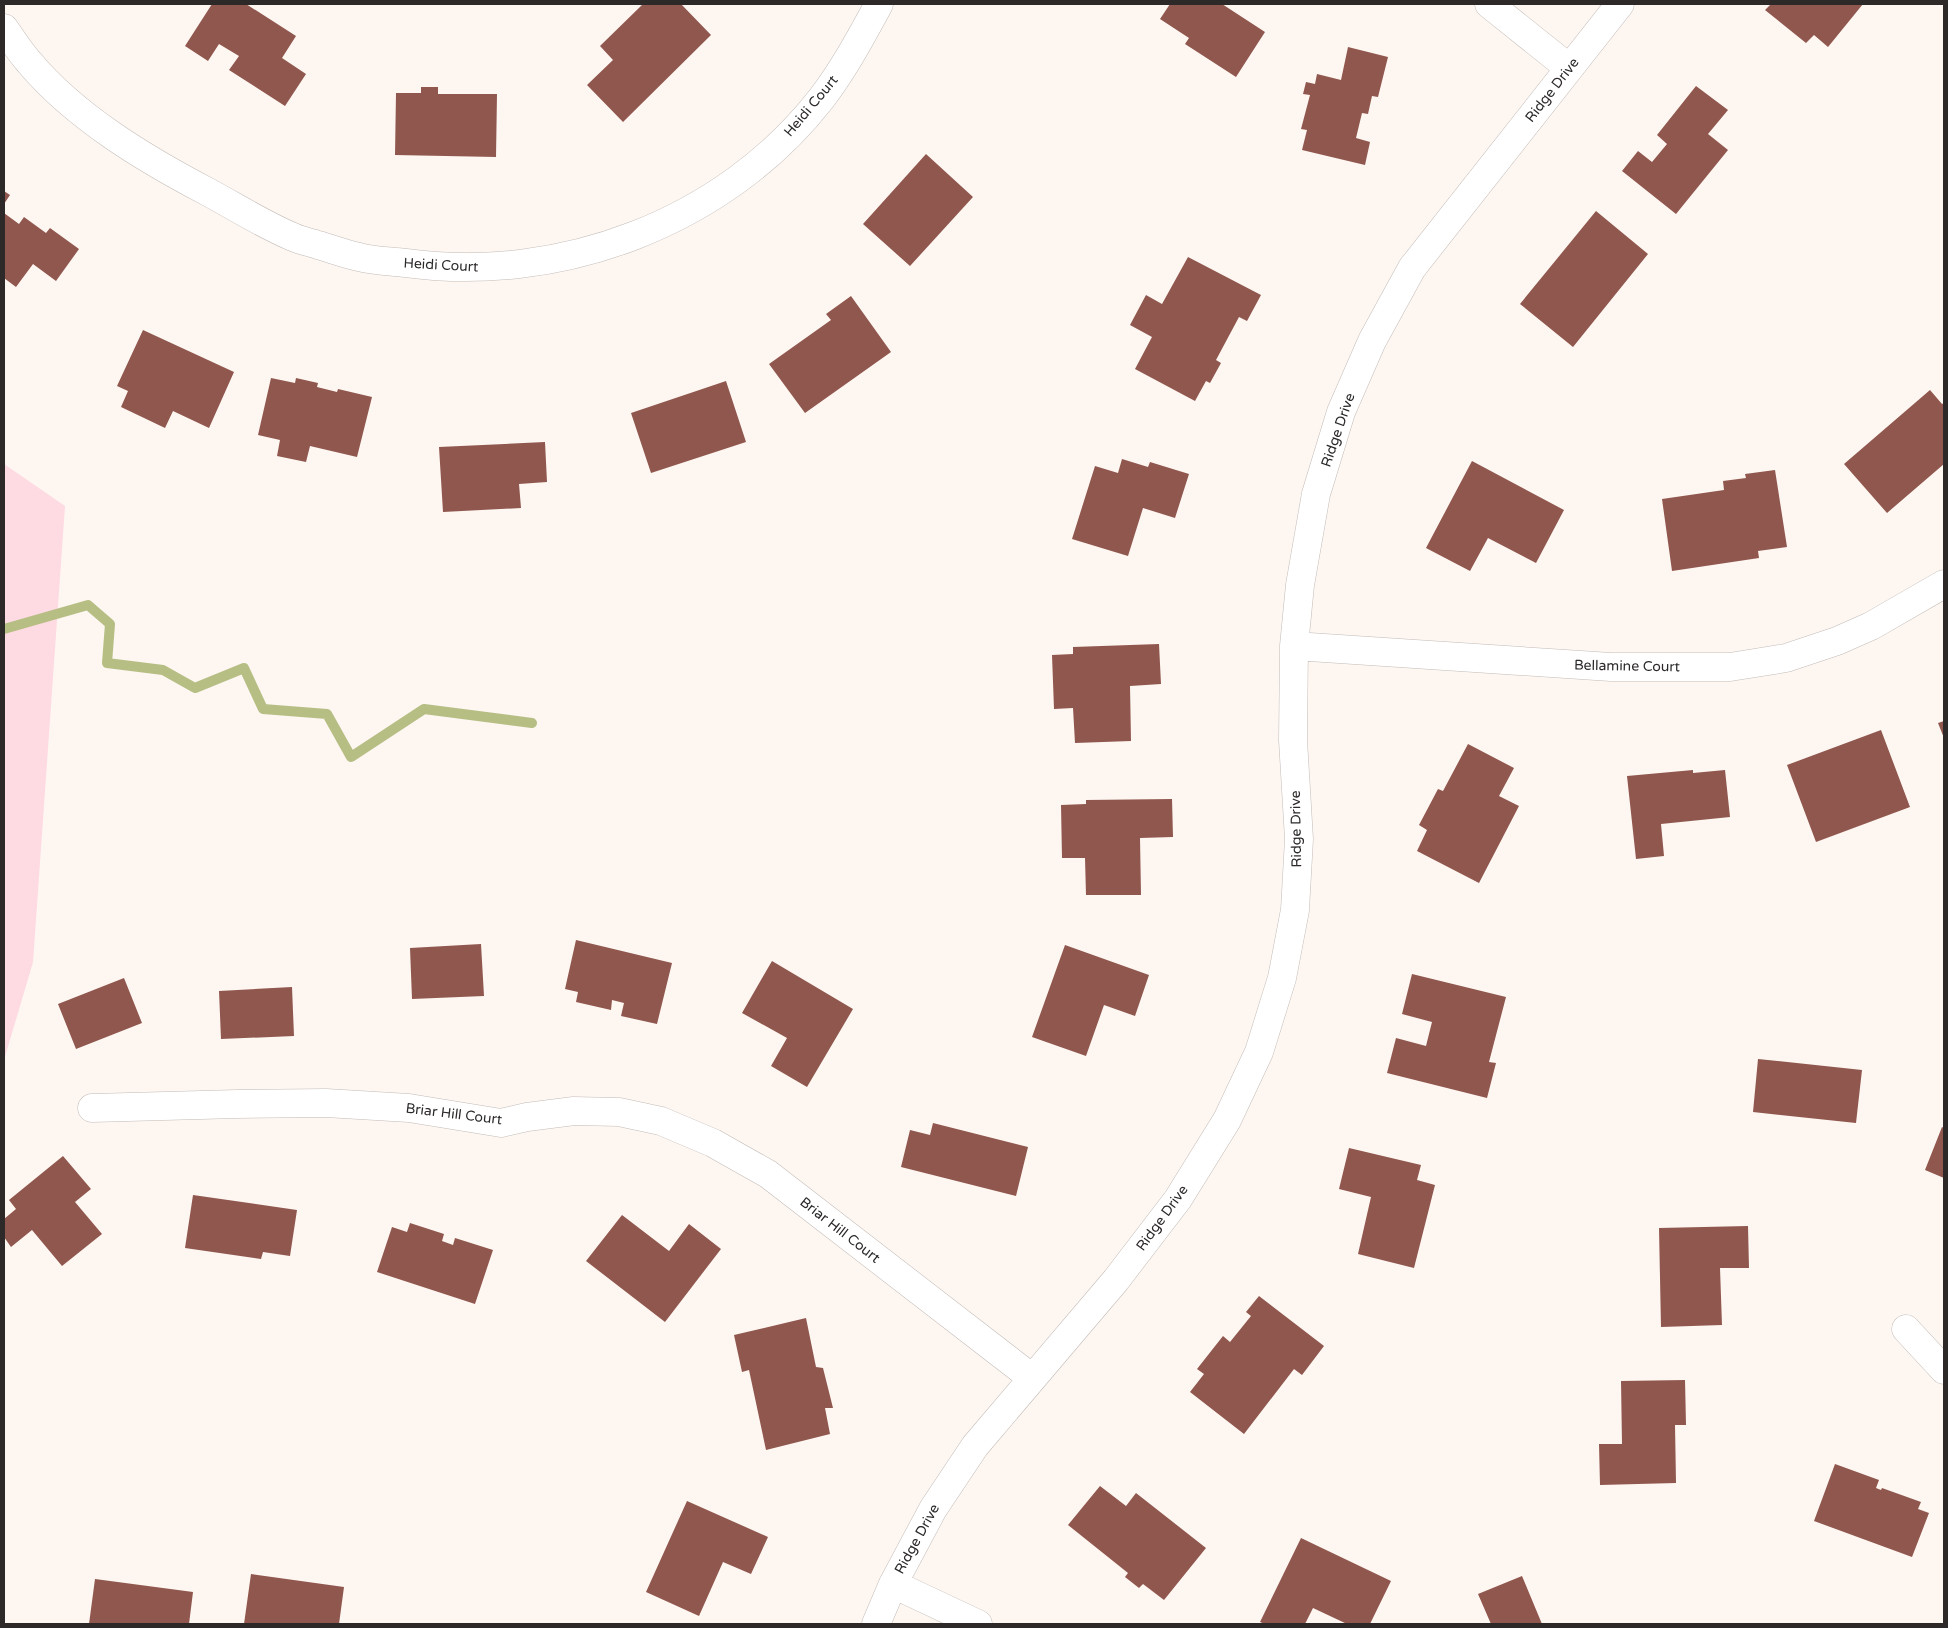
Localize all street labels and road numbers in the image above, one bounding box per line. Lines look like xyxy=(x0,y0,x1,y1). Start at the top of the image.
street label: Ridge Drive xyxy=(1522,54,1582,126)
street label: Heidi Court xyxy=(780,71,842,140)
street label: Heidi Court xyxy=(403,255,480,275)
street label: Ridge Drive xyxy=(1317,391,1359,469)
street label: Bellamine Court xyxy=(1574,657,1681,675)
street label: Ridge Drive xyxy=(1287,790,1305,868)
street label: Briar Hill Court xyxy=(405,1100,504,1128)
street label: Ridge Drive xyxy=(1132,1182,1192,1254)
street label: Briar Hill Court xyxy=(797,1193,884,1267)
street label: Ridge Drive xyxy=(891,1501,943,1577)

